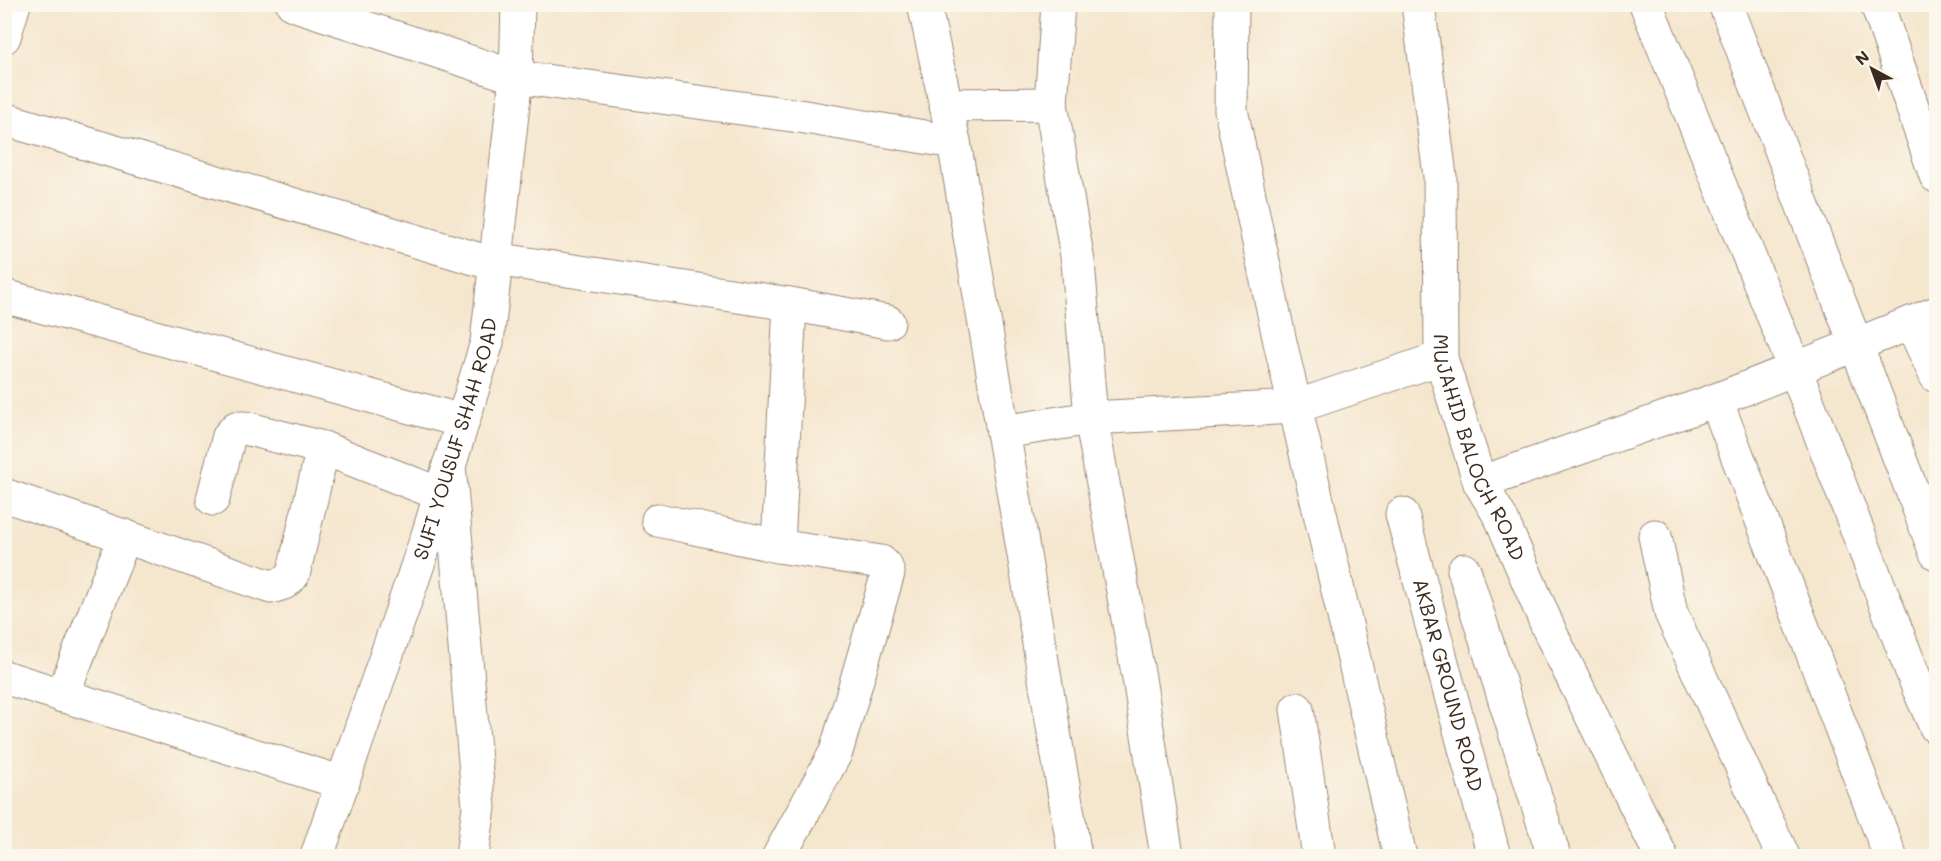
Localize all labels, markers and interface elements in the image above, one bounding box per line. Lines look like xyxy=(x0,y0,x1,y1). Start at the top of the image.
north arrow xyxy=(1842,39,1902,99)
text: N xyxy=(1850,45,1873,69)
street label: SUFI YOUSUF SHAH ROAD xyxy=(406,316,502,563)
street label: MUJAHID BALOCH ROAD xyxy=(1429,334,1532,564)
street label: AKBAR GROUND ROAD xyxy=(1408,575,1490,794)

